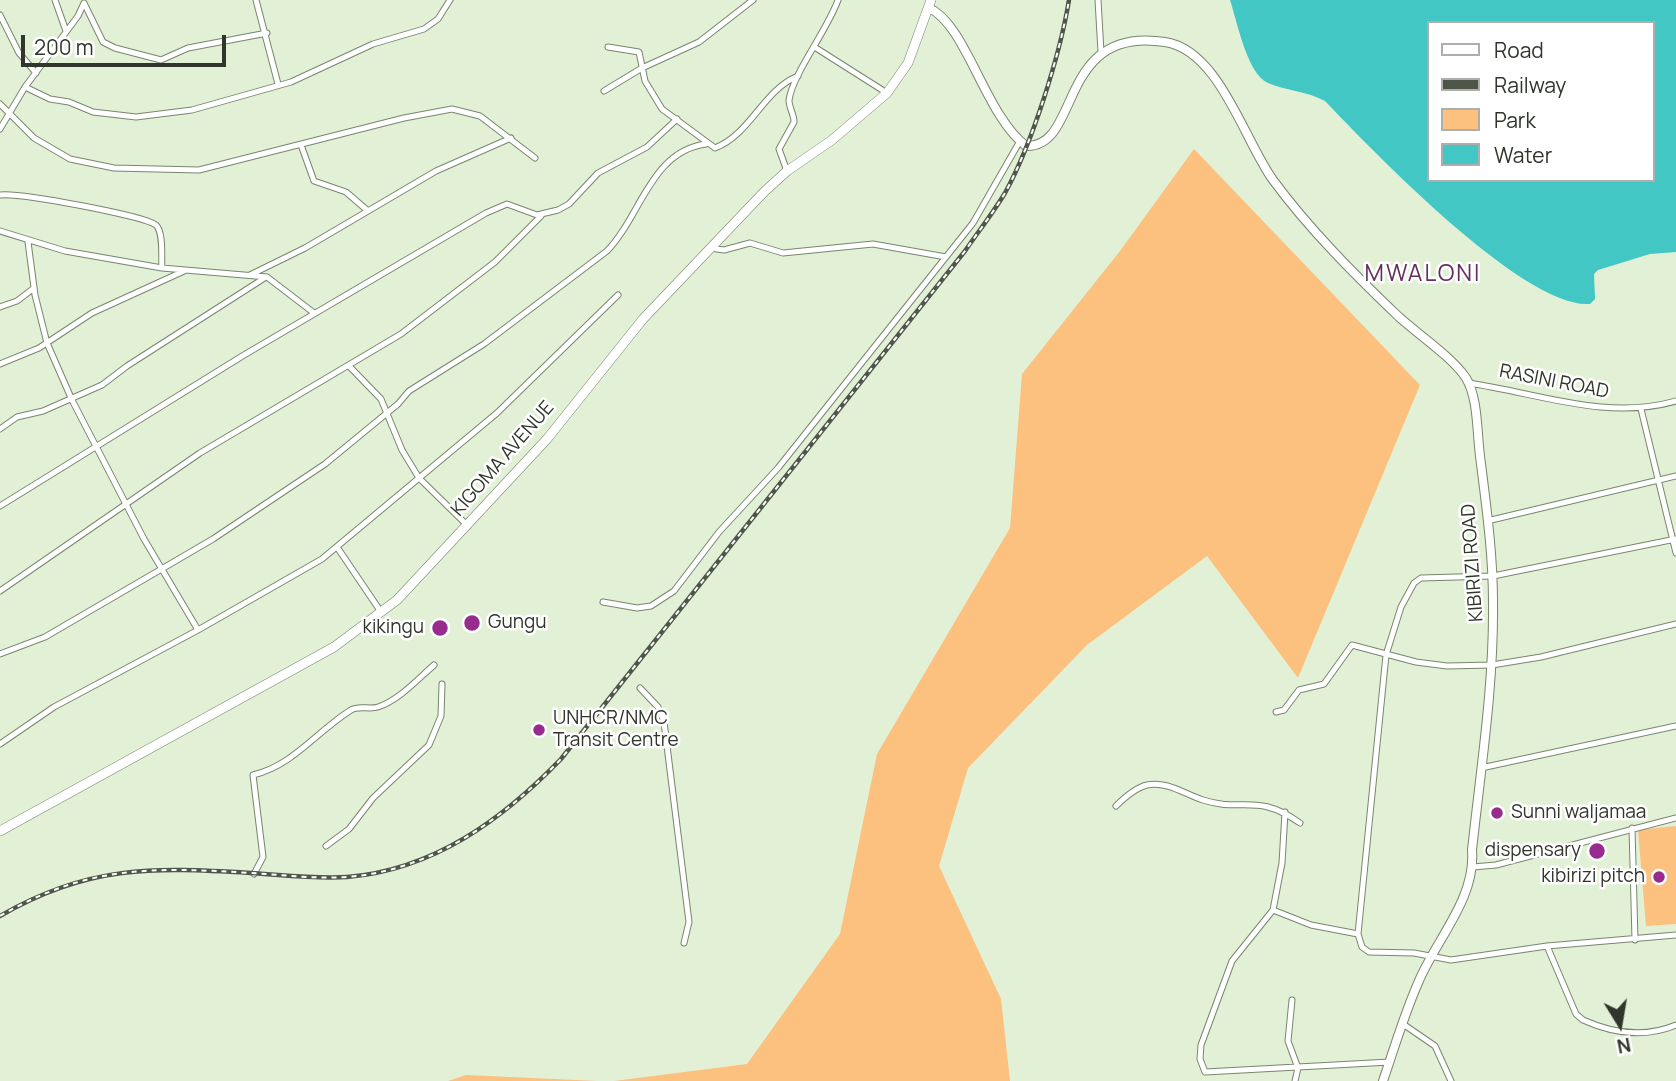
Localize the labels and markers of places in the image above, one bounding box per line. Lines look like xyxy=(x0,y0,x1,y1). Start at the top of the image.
place label: Gungu xyxy=(488,612,547,634)
marker: Gungu xyxy=(462,613,482,633)
place label: kikingu xyxy=(362,617,424,639)
marker: kikingu xyxy=(430,618,450,638)
place label: UNHCR/NMC Transit Centre xyxy=(553,708,679,752)
marker: UNHCR/NMC Transit Centre xyxy=(531,722,547,738)
place label: Sunni waljamaa xyxy=(1511,802,1646,824)
marker: Sunni waljamaa xyxy=(1489,805,1505,821)
place label: dispensary xyxy=(1485,840,1581,862)
marker: dispensary xyxy=(1587,841,1607,861)
place label: kibirizi pitch xyxy=(1541,866,1645,888)
marker: kibirizi pitch xyxy=(1651,869,1667,885)

